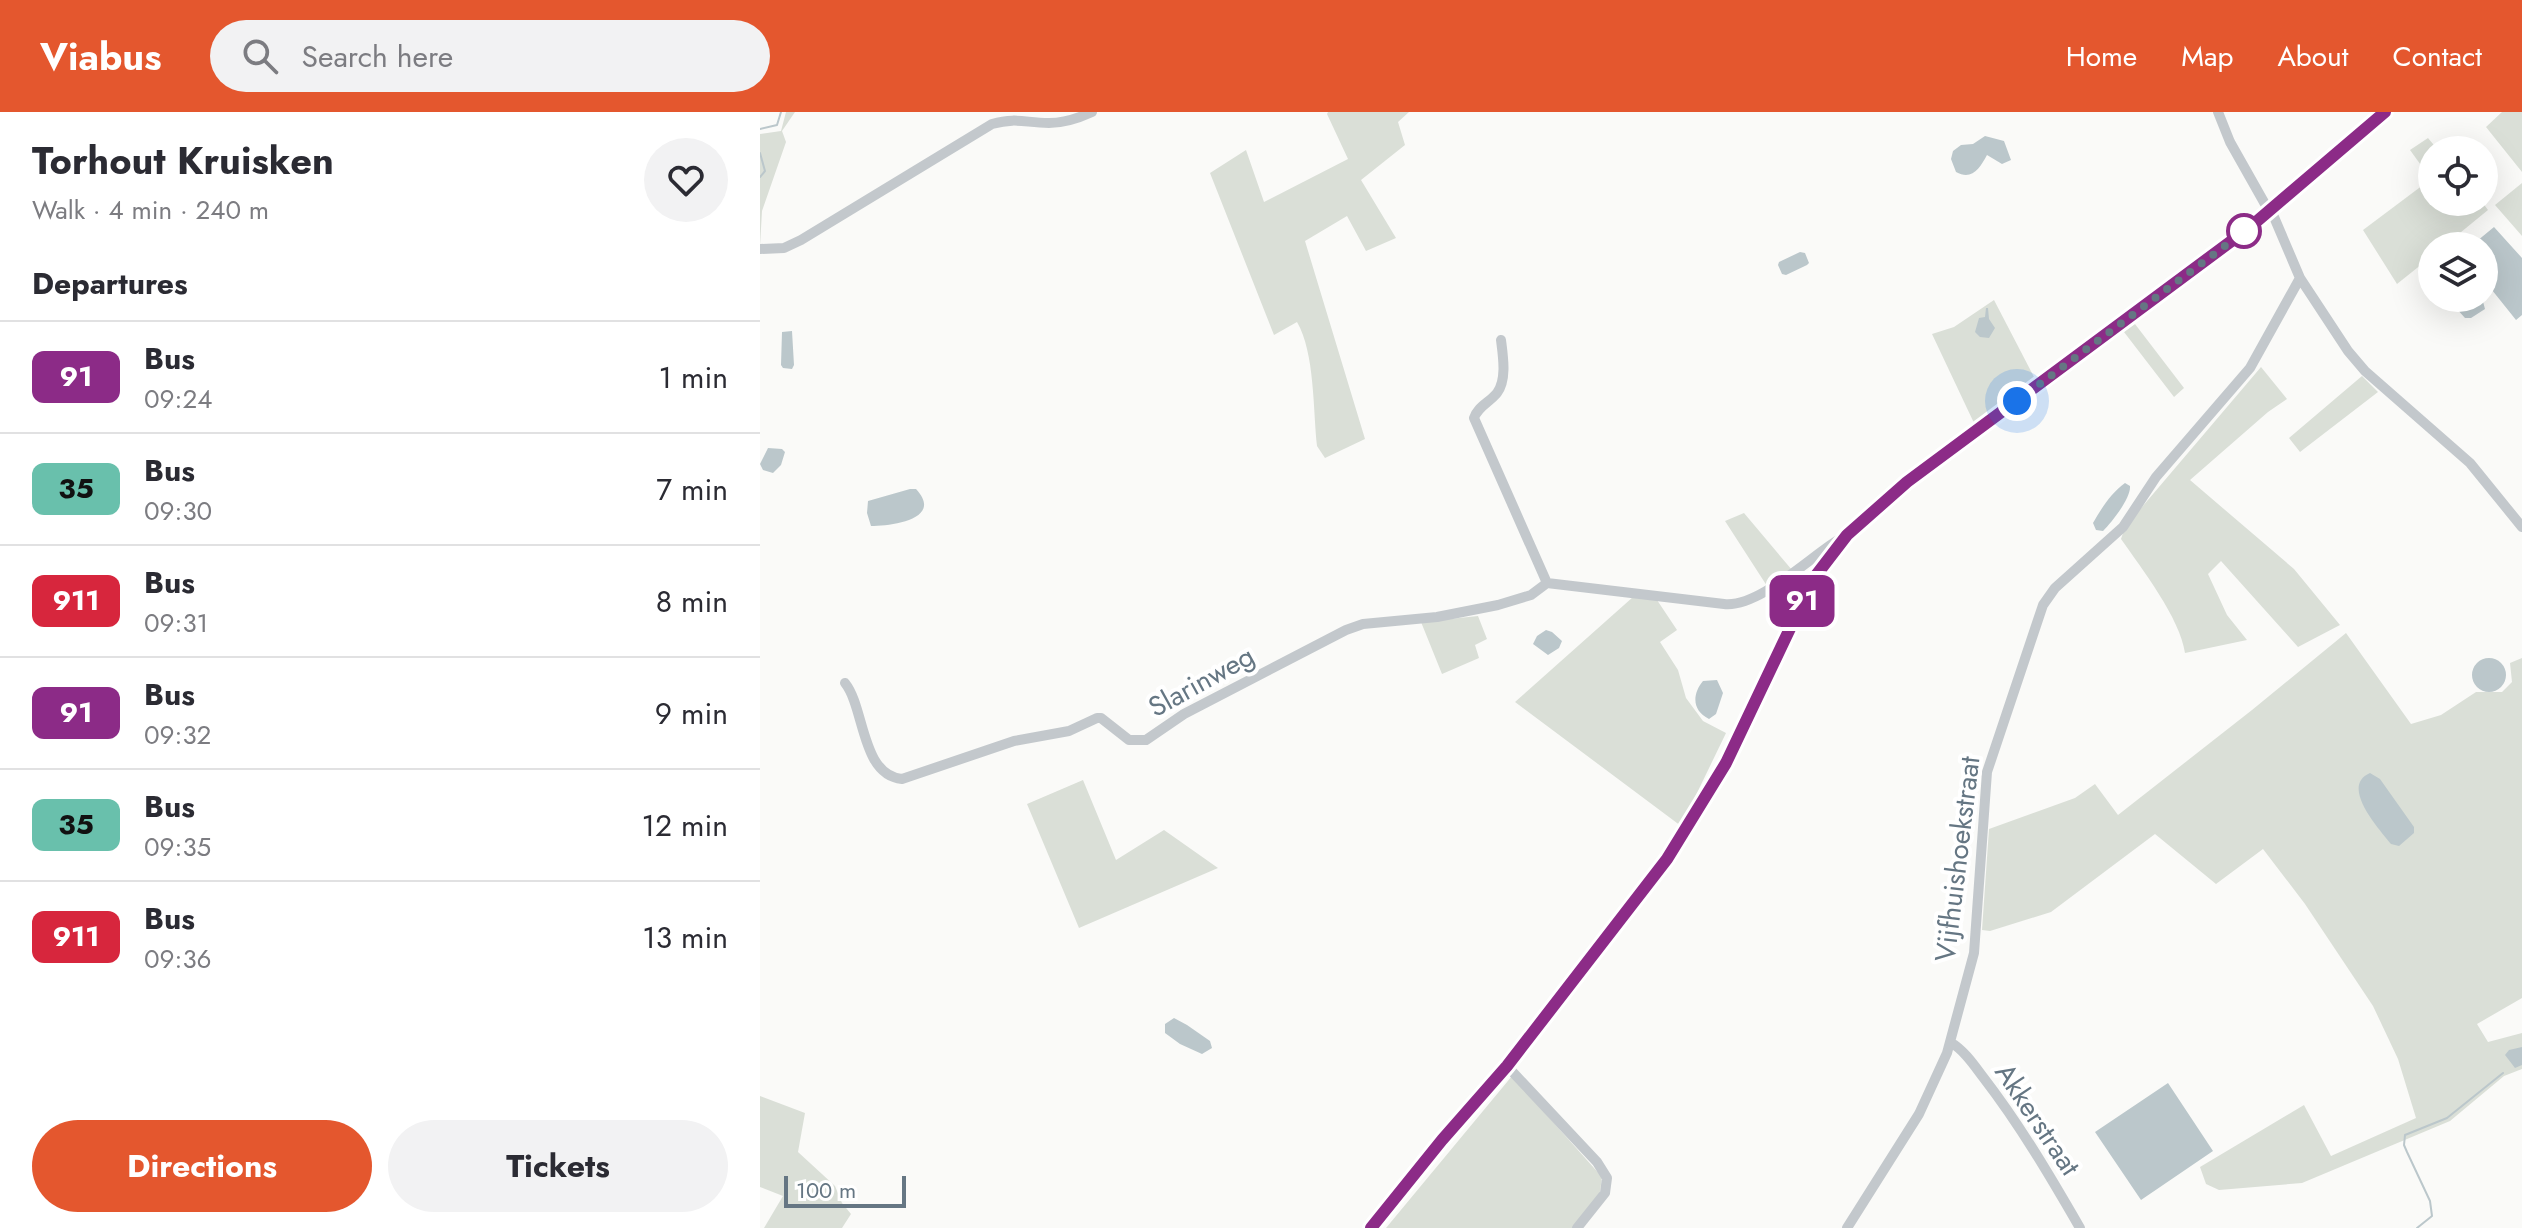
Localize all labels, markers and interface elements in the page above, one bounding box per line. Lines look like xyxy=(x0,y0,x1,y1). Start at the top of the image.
search box xyxy=(210,20,770,92)
text: Viabus xyxy=(40,29,162,84)
icon: search xyxy=(238,34,282,78)
text: Search here xyxy=(302,35,453,78)
text: Home xyxy=(2066,36,2137,77)
text: Map xyxy=(2181,36,2233,77)
text: About xyxy=(2277,36,2349,77)
text: Contact xyxy=(2393,36,2482,77)
text: Torhout Kruisken xyxy=(32,133,334,188)
map controls xyxy=(2418,136,2498,312)
button: locate xyxy=(2418,136,2498,216)
button: heart xyxy=(644,138,728,222)
text: Walk · 4 min · 240 m xyxy=(32,191,269,229)
unlabelled marker xyxy=(2227,214,2261,248)
button: layers xyxy=(2418,232,2498,312)
text: Departures xyxy=(32,262,188,305)
text: Bus xyxy=(144,337,195,380)
text: 91 xyxy=(60,356,92,397)
text: 1 min xyxy=(659,356,728,399)
text: 09:24 xyxy=(144,380,212,418)
your location xyxy=(1997,381,2037,421)
text: Bus xyxy=(144,449,195,492)
text: 35 xyxy=(58,468,94,509)
text: 7 min xyxy=(656,468,728,511)
text: 09:30 xyxy=(144,492,212,530)
text: Bus xyxy=(144,561,195,604)
line badge: 91 xyxy=(1766,575,1838,627)
text: 911 xyxy=(52,580,100,621)
text: 8 min xyxy=(656,580,728,623)
text: 91 xyxy=(1786,580,1818,621)
text: 09:31 xyxy=(144,604,208,642)
street label: Slarinweg xyxy=(1141,635,1262,727)
text: Bus xyxy=(144,673,195,716)
text: 91 xyxy=(60,692,92,733)
text: 9 min xyxy=(655,692,728,735)
text: 09:32 xyxy=(144,716,211,754)
street label: Vijfhuishoekstraat xyxy=(1925,754,1990,964)
text: Bus xyxy=(144,785,195,828)
text: 35 xyxy=(58,804,94,845)
text: 12 min xyxy=(641,804,728,847)
text: 09:35 xyxy=(144,828,211,866)
text: Bus xyxy=(144,897,195,940)
text: 911 xyxy=(52,916,100,957)
text: 13 min xyxy=(642,916,728,959)
text: 09:36 xyxy=(144,940,212,978)
street label: Akkerstraat xyxy=(1985,1055,2091,1184)
button: Directions xyxy=(32,1120,372,1212)
button: Tickets xyxy=(388,1120,728,1212)
scale bar xyxy=(784,1172,906,1208)
text: 100 m xyxy=(796,1174,856,1206)

